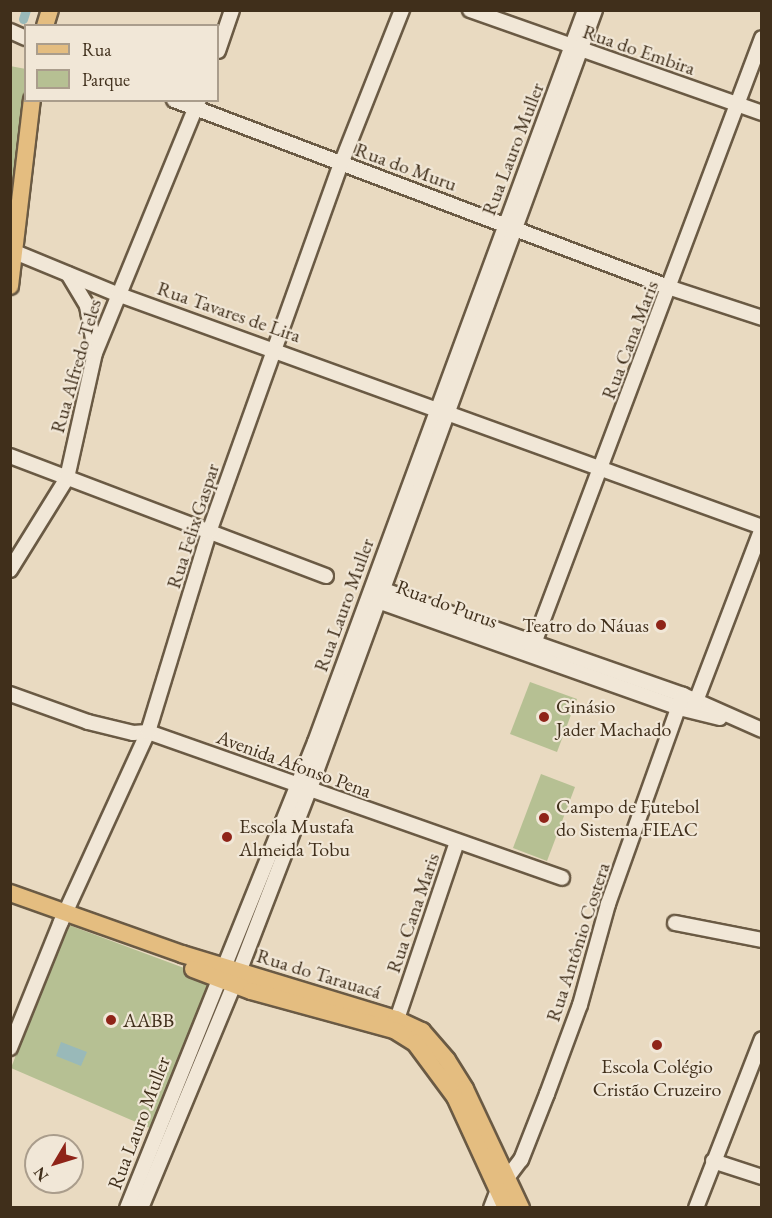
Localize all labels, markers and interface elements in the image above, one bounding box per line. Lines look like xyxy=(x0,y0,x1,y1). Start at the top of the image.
street label: Rua do Embira xyxy=(580,20,698,80)
legend xyxy=(24,24,219,102)
text: Rua xyxy=(82,38,112,61)
text: Parque xyxy=(82,68,130,91)
street label: Rua Lauro Muller xyxy=(477,79,549,219)
street label: Rua do Muru xyxy=(352,137,460,197)
street label: Rua Tavares de Lira xyxy=(154,276,304,348)
street label: Rua Cana Maris xyxy=(596,277,664,403)
street label: Rua Alfredo Teles xyxy=(45,296,107,436)
street label: Rua Felix Gaspar xyxy=(161,460,225,592)
street label: Rua Lauro Muller xyxy=(309,535,379,675)
street label: Rua do Purus xyxy=(393,575,501,633)
place label: Teatro do Náuas xyxy=(522,613,649,637)
marker: Teatro do Náuas xyxy=(654,618,668,632)
place label: Ginásio Jader Machado xyxy=(556,694,671,741)
marker: Ginásio Jader Machado xyxy=(537,710,551,724)
street label: Avenida Afonso Pena xyxy=(213,725,375,803)
place label: Campo de Futebol do Sistema FIEAC xyxy=(556,795,699,842)
marker: Campo de Futebol do Sistema FIEAC xyxy=(537,811,551,825)
place label: Escola Mustafa Almeida Tobu xyxy=(239,814,354,861)
marker: Escola Mustafa Almeida Tobu xyxy=(220,830,234,844)
street label: Rua Cana Maris xyxy=(381,850,445,976)
street label: Rua Antônio Costera xyxy=(541,859,615,1025)
street label: Rua do Tarauacá xyxy=(254,944,384,1004)
place label: AABB xyxy=(123,1008,174,1032)
marker: AABB xyxy=(104,1013,118,1027)
marker: Escola Colégio Cristão Cruzeiro xyxy=(650,1038,664,1052)
street label: Rua Lauro Muller xyxy=(103,1053,175,1193)
place label: Escola Colégio Cristão Cruzeiro xyxy=(593,1054,721,1101)
north arrow xyxy=(24,1134,84,1194)
text: N xyxy=(29,1163,53,1186)

